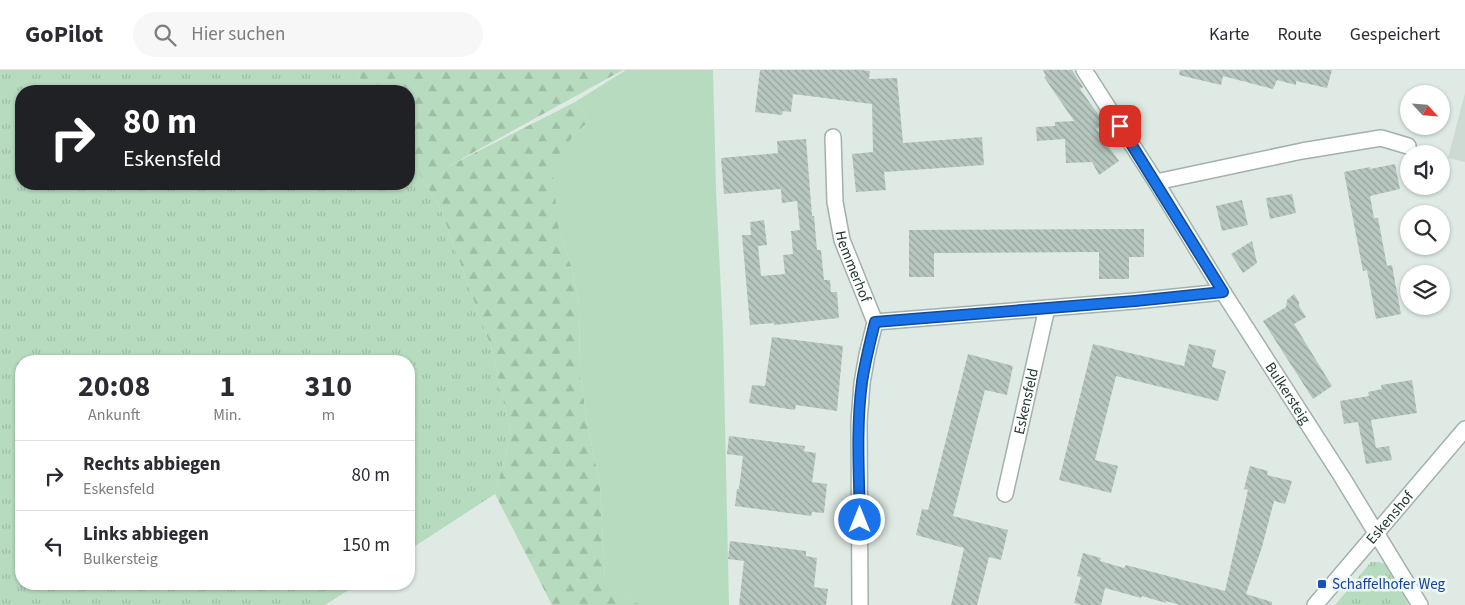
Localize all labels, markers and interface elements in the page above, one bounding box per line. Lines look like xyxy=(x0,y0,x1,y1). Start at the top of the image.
search box xyxy=(133,12,483,57)
text: GoPilot xyxy=(25,17,103,52)
icon: search xyxy=(151,21,179,49)
text: Hier suchen xyxy=(191,21,285,48)
text: Karte xyxy=(1209,22,1249,47)
text: Route xyxy=(1277,22,1322,47)
text: Gespeichert xyxy=(1350,22,1440,47)
north arrow xyxy=(1400,85,1450,135)
map controls xyxy=(1400,85,1450,315)
text: 80 m xyxy=(123,97,197,147)
icon: right xyxy=(40,105,105,170)
pin xyxy=(1099,105,1141,147)
icon: arrive xyxy=(1106,112,1134,140)
text: Eskensfeld xyxy=(123,143,221,175)
button: sound xyxy=(1400,145,1450,195)
button: search xyxy=(1400,205,1450,255)
street label: Hemmerhof xyxy=(829,229,876,306)
button: layers xyxy=(1400,265,1450,315)
street label: Bulkersteig xyxy=(1260,358,1316,429)
text: 20:08 xyxy=(78,365,150,408)
text: 1 xyxy=(219,365,235,408)
text: 310 xyxy=(305,365,352,408)
street label: Eskensfeld xyxy=(1009,366,1044,437)
text: Ankunft xyxy=(88,404,140,426)
text: Min. xyxy=(213,404,242,426)
text: m xyxy=(322,404,335,426)
text: Rechts abbiegen xyxy=(83,451,221,478)
icon: right xyxy=(40,462,68,490)
text: 80 m xyxy=(352,462,390,489)
text: Eskensfeld xyxy=(83,478,155,500)
street label: Eskenshof xyxy=(1361,486,1419,549)
position arrow xyxy=(833,493,885,545)
text: Links abbiegen xyxy=(83,521,209,548)
icon: left xyxy=(40,532,68,560)
text: 150 m xyxy=(342,532,390,559)
text: Bulkersteig xyxy=(83,548,158,570)
place label: Schaffelhofer Weg xyxy=(1332,574,1446,595)
marker: Schaffelhofer Weg xyxy=(1316,578,1328,590)

